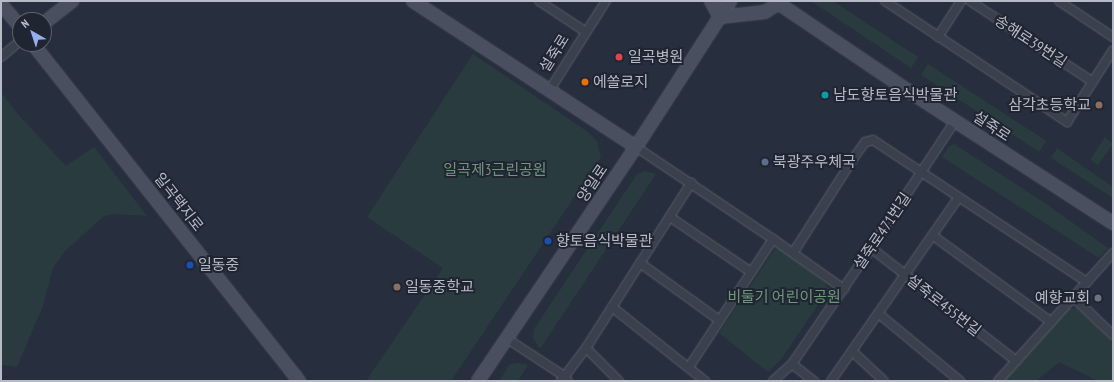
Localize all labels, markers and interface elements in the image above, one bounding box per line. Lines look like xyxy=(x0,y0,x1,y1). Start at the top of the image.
street label: 송해로39번길 xyxy=(992,11,1070,71)
north arrow xyxy=(12,12,52,52)
text: N xyxy=(18,16,32,31)
street label: 설죽로 xyxy=(535,31,573,75)
place label: 일곡병원 xyxy=(628,48,683,66)
marker: 일곡병원 xyxy=(613,51,625,63)
place label: 에쏠로지 xyxy=(593,73,648,91)
marker: 에쏠로지 xyxy=(580,77,590,87)
place label: 남도향토음식박물관 xyxy=(833,86,957,104)
marker: 남도향토음식박물관 xyxy=(820,90,830,100)
place label: 삼각초등학교 xyxy=(1008,96,1091,114)
marker: 삼각초등학교 xyxy=(1094,100,1104,110)
street label: 설죽로 xyxy=(970,107,1014,145)
place label: 북광주우체국 xyxy=(773,153,856,171)
marker: 북광주우체국 xyxy=(760,157,770,167)
park label: 일곡제3근린공원 xyxy=(443,161,547,179)
street label: 양일로 xyxy=(573,161,611,205)
street label: 일곡택지로 xyxy=(151,169,207,235)
street label: 설죽로471번길 xyxy=(850,189,914,273)
place label: 향토음식박물관 xyxy=(556,232,653,250)
marker: 향토음식박물관 xyxy=(543,236,553,246)
place label: 일동중 xyxy=(198,256,239,274)
marker: 일동중 xyxy=(185,260,195,270)
street label: 설죽로455번길 xyxy=(903,270,985,340)
place label: 일동중학교 xyxy=(405,278,474,296)
marker: 일동중학교 xyxy=(392,282,402,292)
park label: 비둘기 어린이공원 xyxy=(727,288,841,306)
place label: 예향교회 xyxy=(1035,289,1090,307)
marker: 예향교회 xyxy=(1093,293,1103,303)

